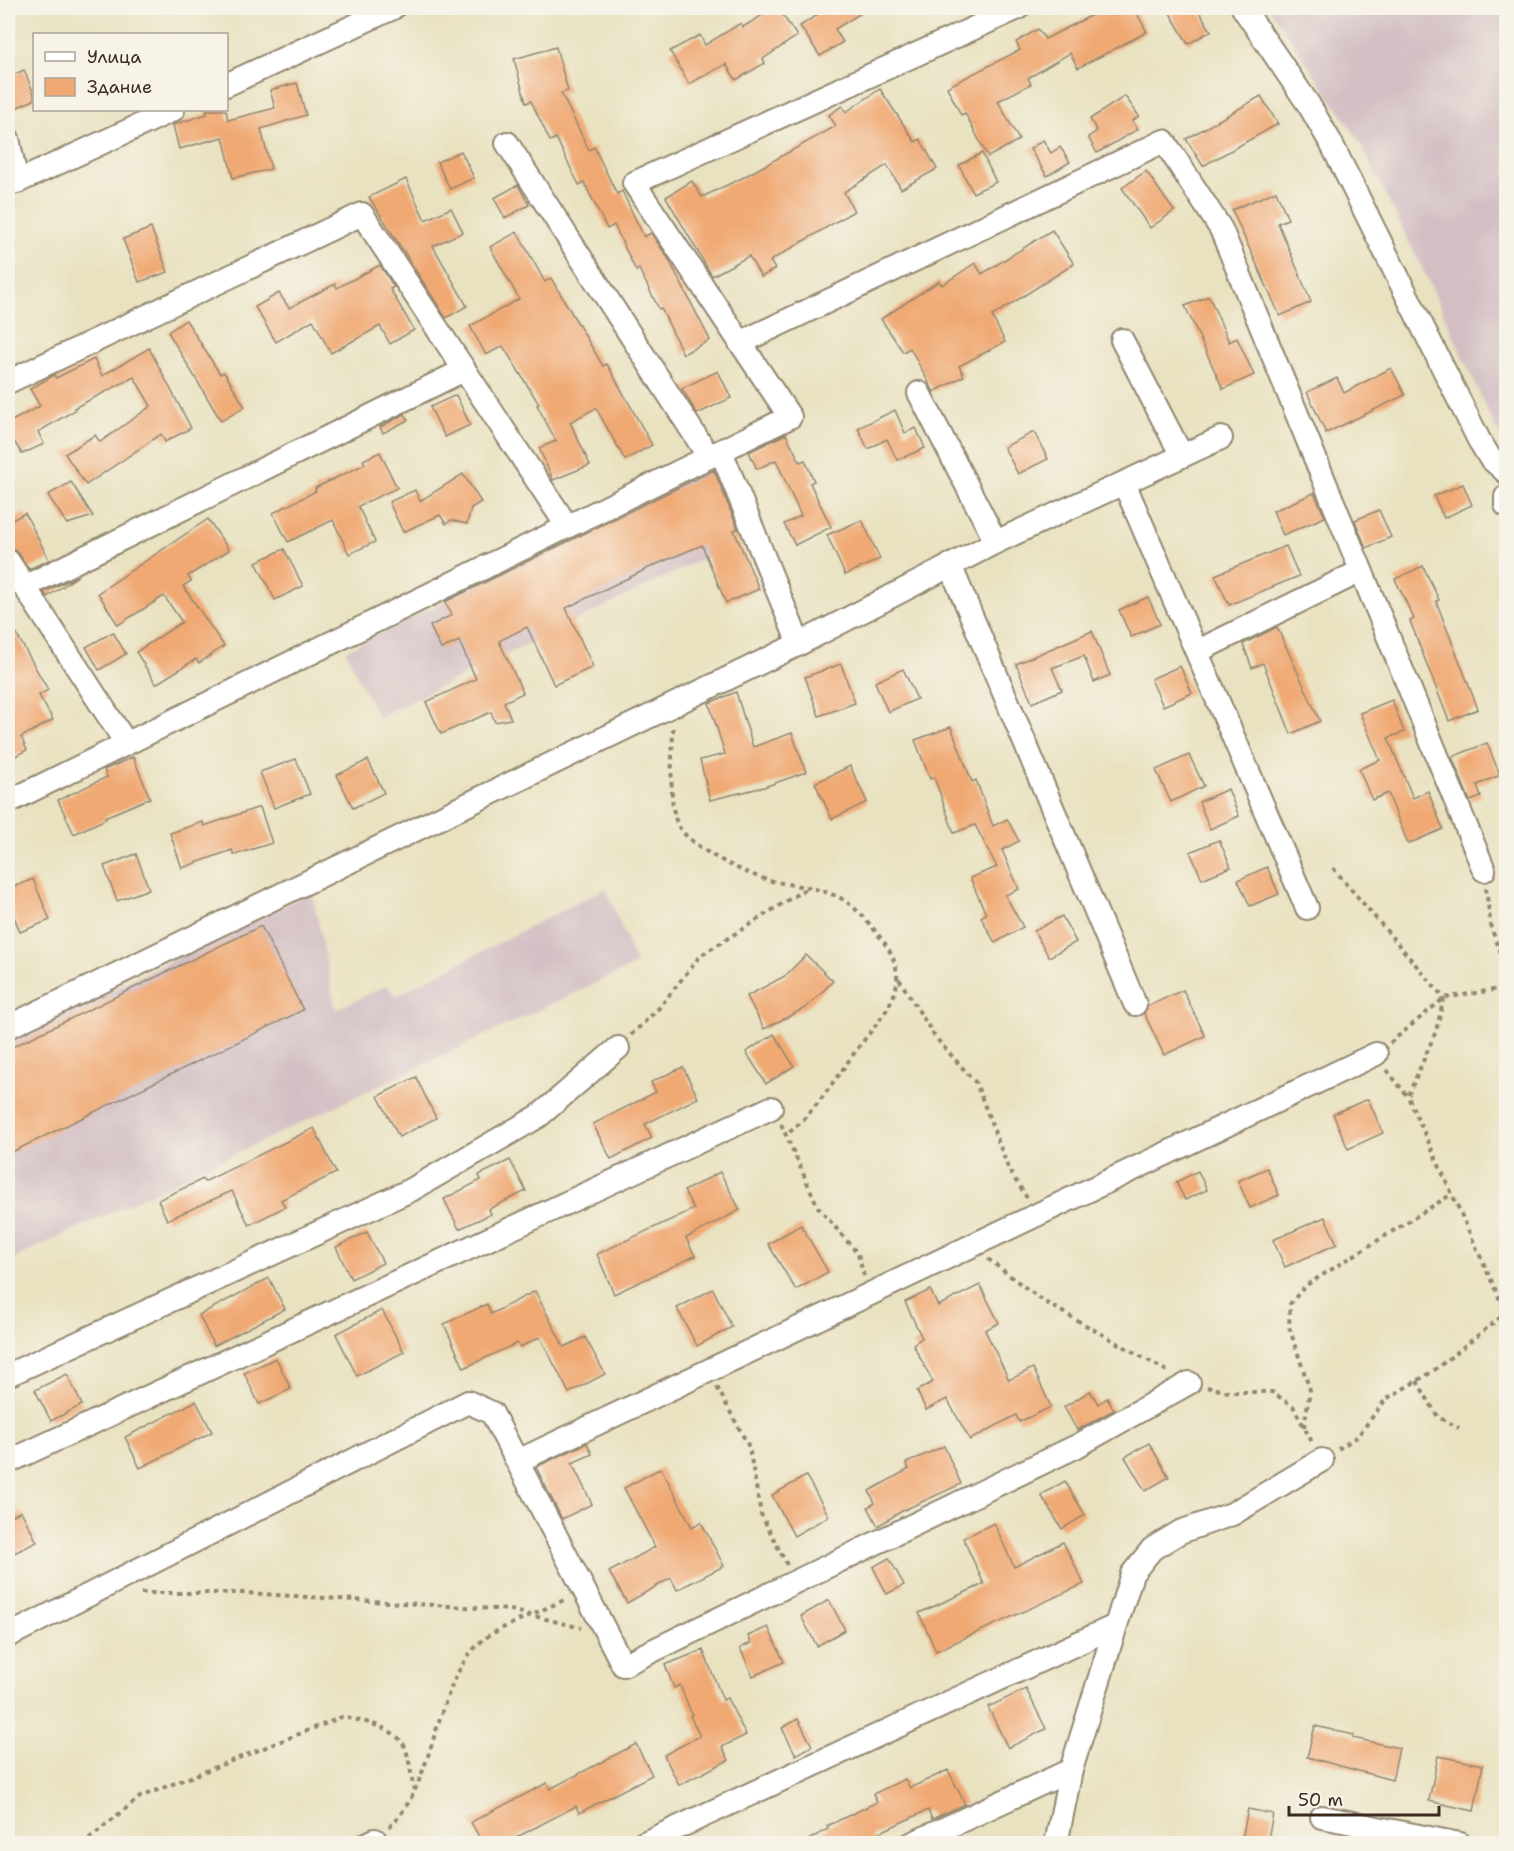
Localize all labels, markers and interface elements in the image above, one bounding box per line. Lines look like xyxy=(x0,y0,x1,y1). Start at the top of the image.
legend xyxy=(33,33,228,111)
text: Улица xyxy=(87,45,141,69)
text: Здание xyxy=(87,75,152,99)
scale bar xyxy=(1289,1779,1439,1817)
text: 50 m xyxy=(1298,1788,1343,1812)

